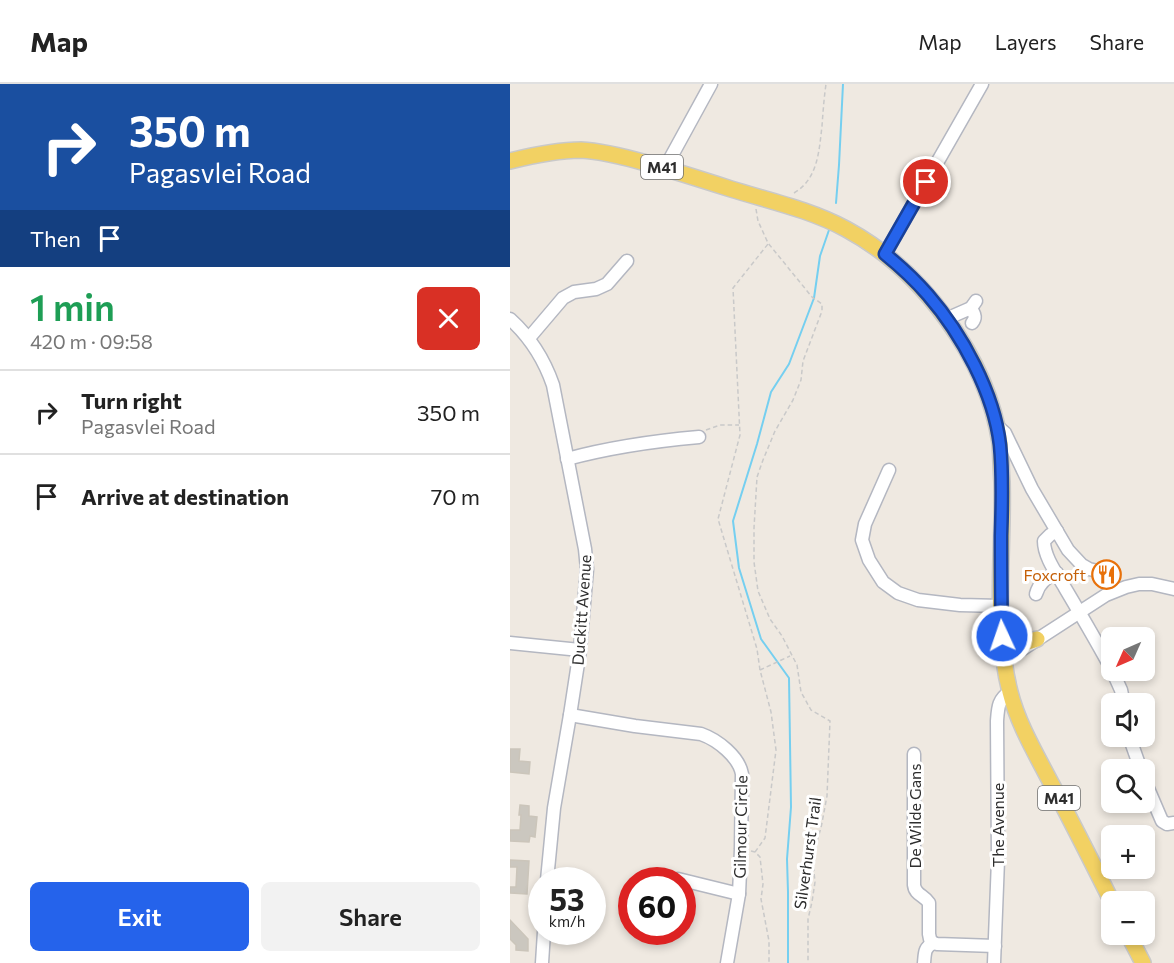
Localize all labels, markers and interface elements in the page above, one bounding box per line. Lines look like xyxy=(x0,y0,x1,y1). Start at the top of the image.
text: Map xyxy=(30,24,88,58)
text: Map xyxy=(918,29,962,54)
text: Layers xyxy=(995,29,1057,54)
text: Share xyxy=(1090,29,1144,54)
text: 350 m xyxy=(129,104,251,156)
icon: right xyxy=(30,108,108,186)
road number: M41 xyxy=(641,155,683,179)
text: Pagasvlei Road xyxy=(129,156,311,189)
pin xyxy=(900,156,951,207)
icon: arrive xyxy=(909,165,942,198)
icon: arrive xyxy=(93,222,126,255)
text: Then xyxy=(30,225,81,252)
text: 1 min xyxy=(30,284,115,328)
button: close xyxy=(417,287,480,350)
text: 420 m · 09:58 xyxy=(30,329,153,353)
text: Turn right xyxy=(81,387,182,414)
icon: right xyxy=(30,396,63,429)
text: 350 m xyxy=(417,399,480,426)
text: Pagasvlei Road xyxy=(81,414,216,438)
icon: arrive xyxy=(30,480,63,513)
text: Arrive at destination xyxy=(81,483,289,510)
text: 70 m xyxy=(431,483,480,510)
street label: Duckitt Avenue xyxy=(568,554,594,666)
restaurant icon: Foxcroft xyxy=(1091,558,1123,590)
place label: Foxcroft xyxy=(1023,565,1086,584)
position arrow xyxy=(970,604,1034,668)
north arrow xyxy=(1101,627,1155,681)
map controls xyxy=(1101,627,1155,945)
button: sound xyxy=(1101,693,1155,747)
button: search xyxy=(1101,759,1155,813)
street label: De Wilde Gans xyxy=(905,763,924,869)
street label: Gilmour Circle xyxy=(730,775,750,879)
street label: The Avenue xyxy=(988,783,1007,867)
road number: M41 xyxy=(1038,786,1080,810)
street label: Silverhurst Trail xyxy=(790,796,824,910)
button: + xyxy=(1101,825,1155,879)
speed limit sign: 60 xyxy=(618,867,696,945)
text: 53 xyxy=(550,880,584,917)
button: Exit xyxy=(30,882,249,951)
button: Share xyxy=(261,882,480,951)
button: − xyxy=(1101,891,1155,945)
text: km/h xyxy=(549,912,585,930)

